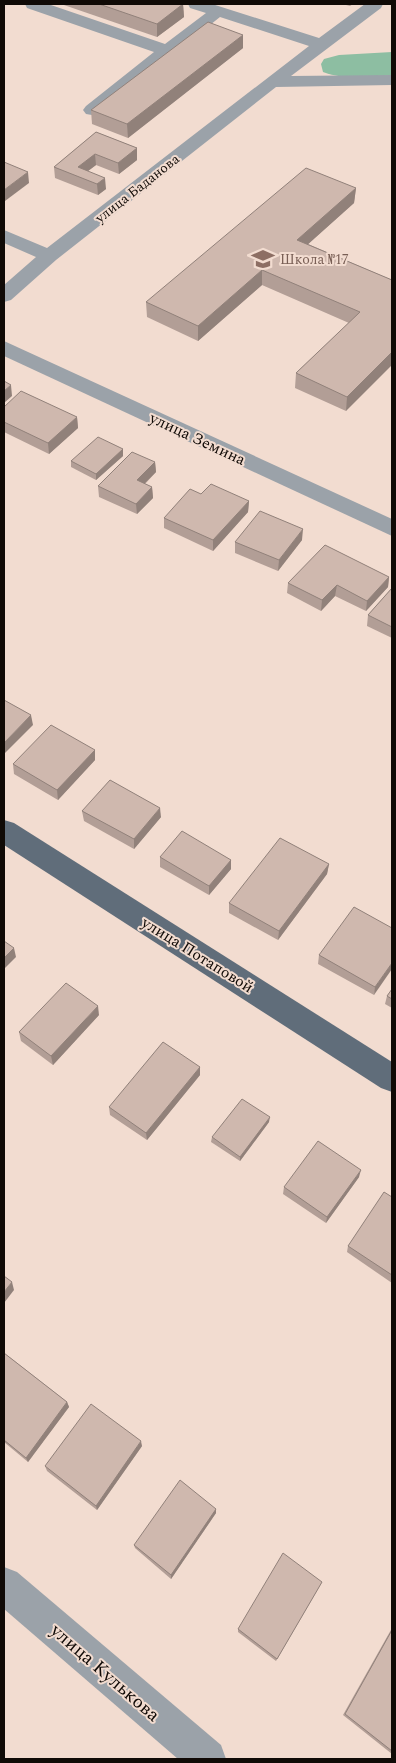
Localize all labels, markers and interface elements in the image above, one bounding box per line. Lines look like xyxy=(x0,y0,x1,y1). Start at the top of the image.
street label: улица Баданова xyxy=(90,149,184,229)
school or university icon: Школа №17 xyxy=(250,246,276,272)
place label: Школа №17 xyxy=(280,249,349,270)
street label: улица Земина xyxy=(145,406,250,472)
street label: улица Потаповой xyxy=(136,910,258,999)
street label: улица Кулькова xyxy=(43,1616,167,1730)

